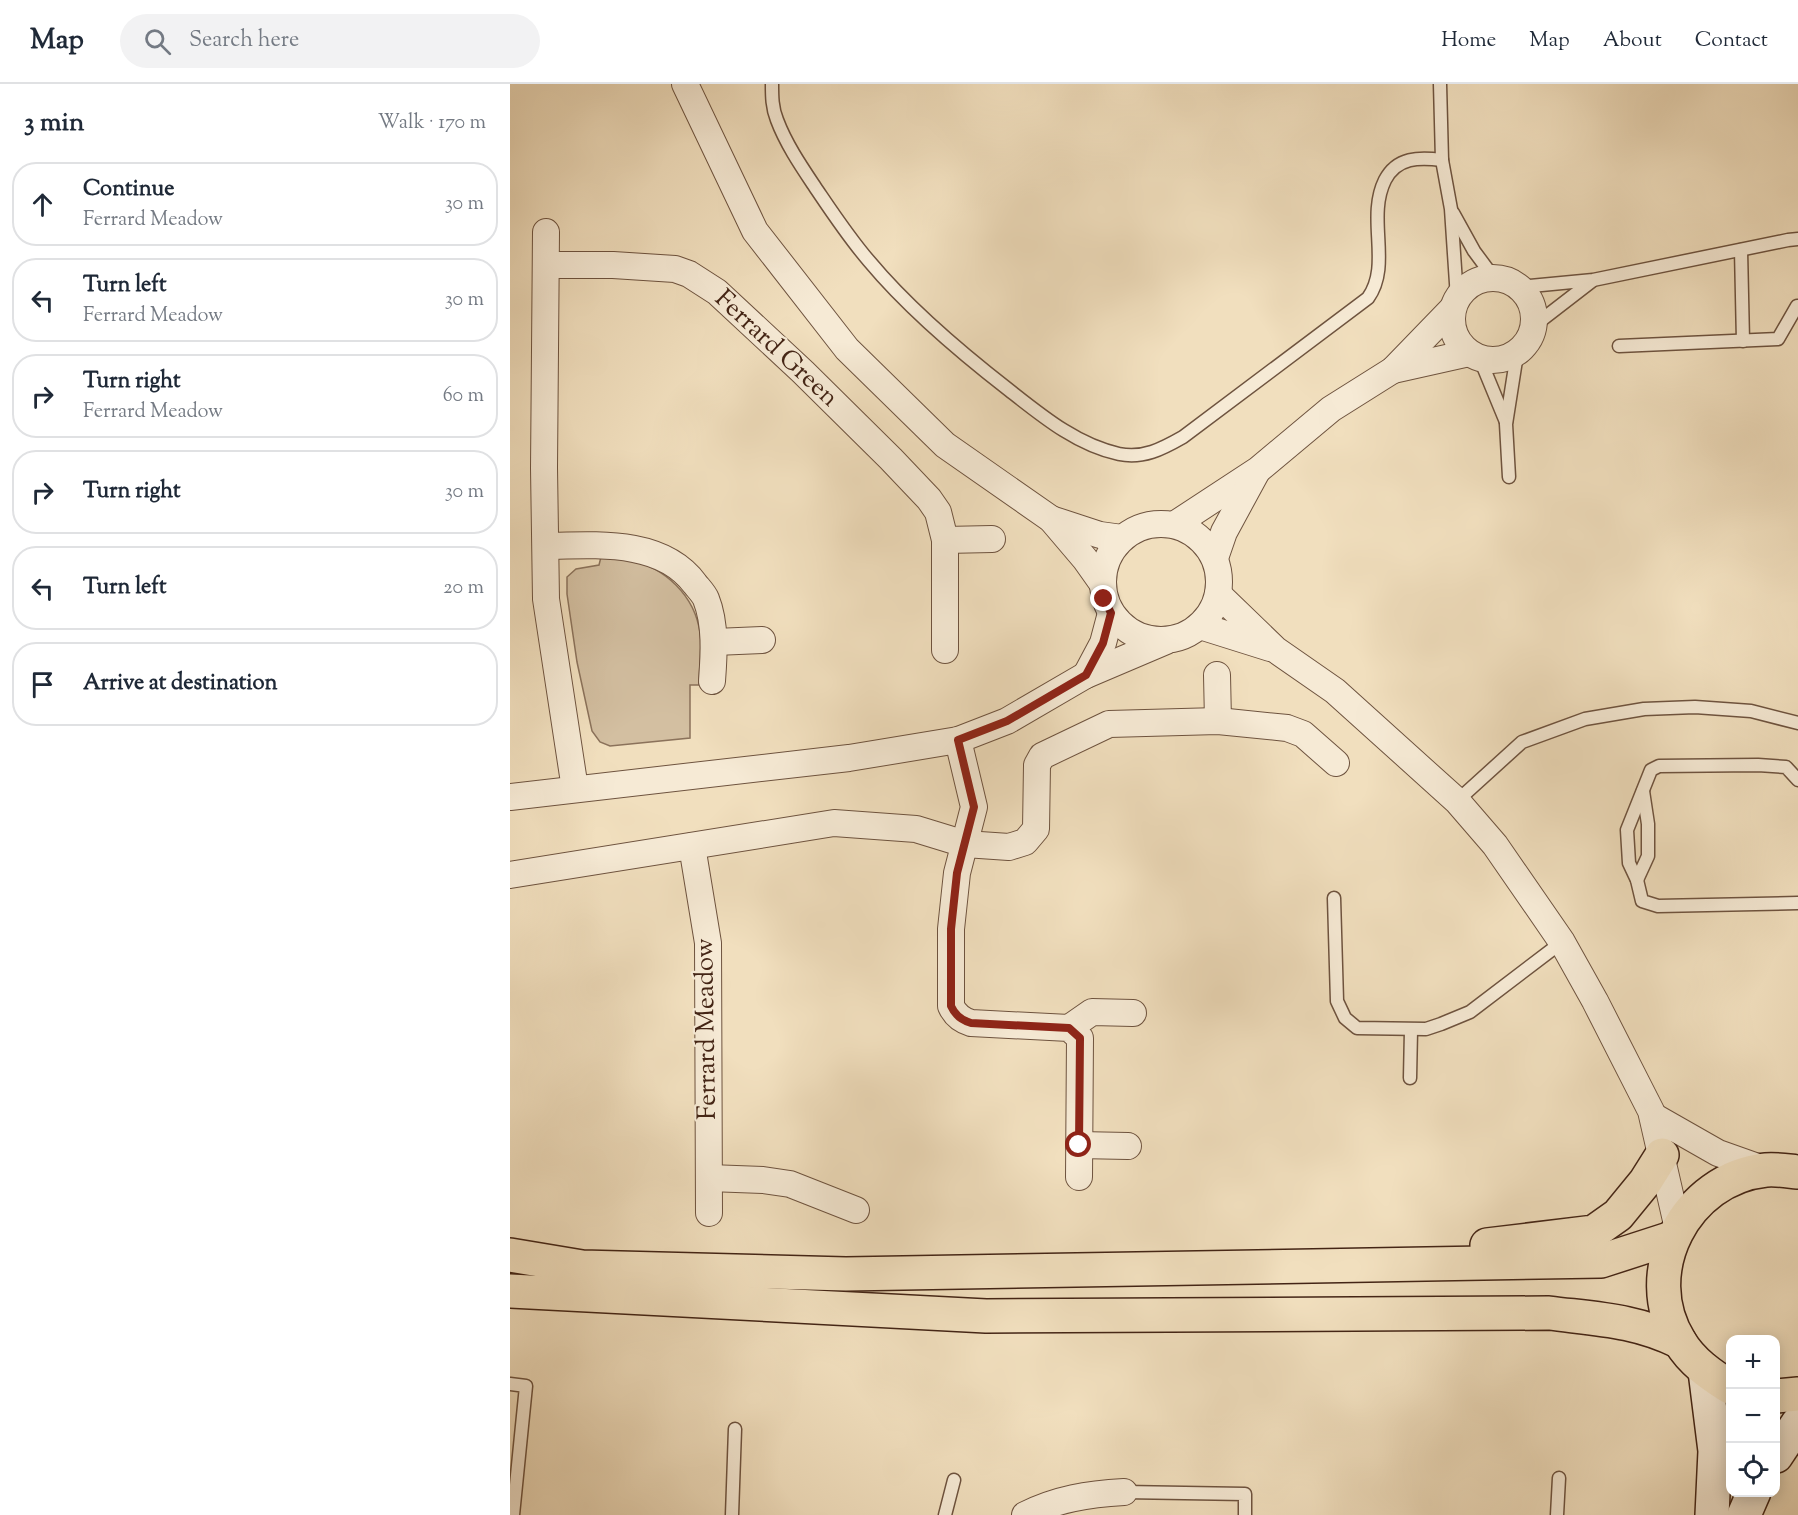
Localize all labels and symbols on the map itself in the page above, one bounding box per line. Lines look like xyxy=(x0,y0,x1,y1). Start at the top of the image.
street label: Ferrard Green xyxy=(706,282,846,416)
route end xyxy=(1090,585,1116,611)
street label: Ferrard Meadow xyxy=(687,938,727,1120)
route start xyxy=(1065,1131,1091,1157)

